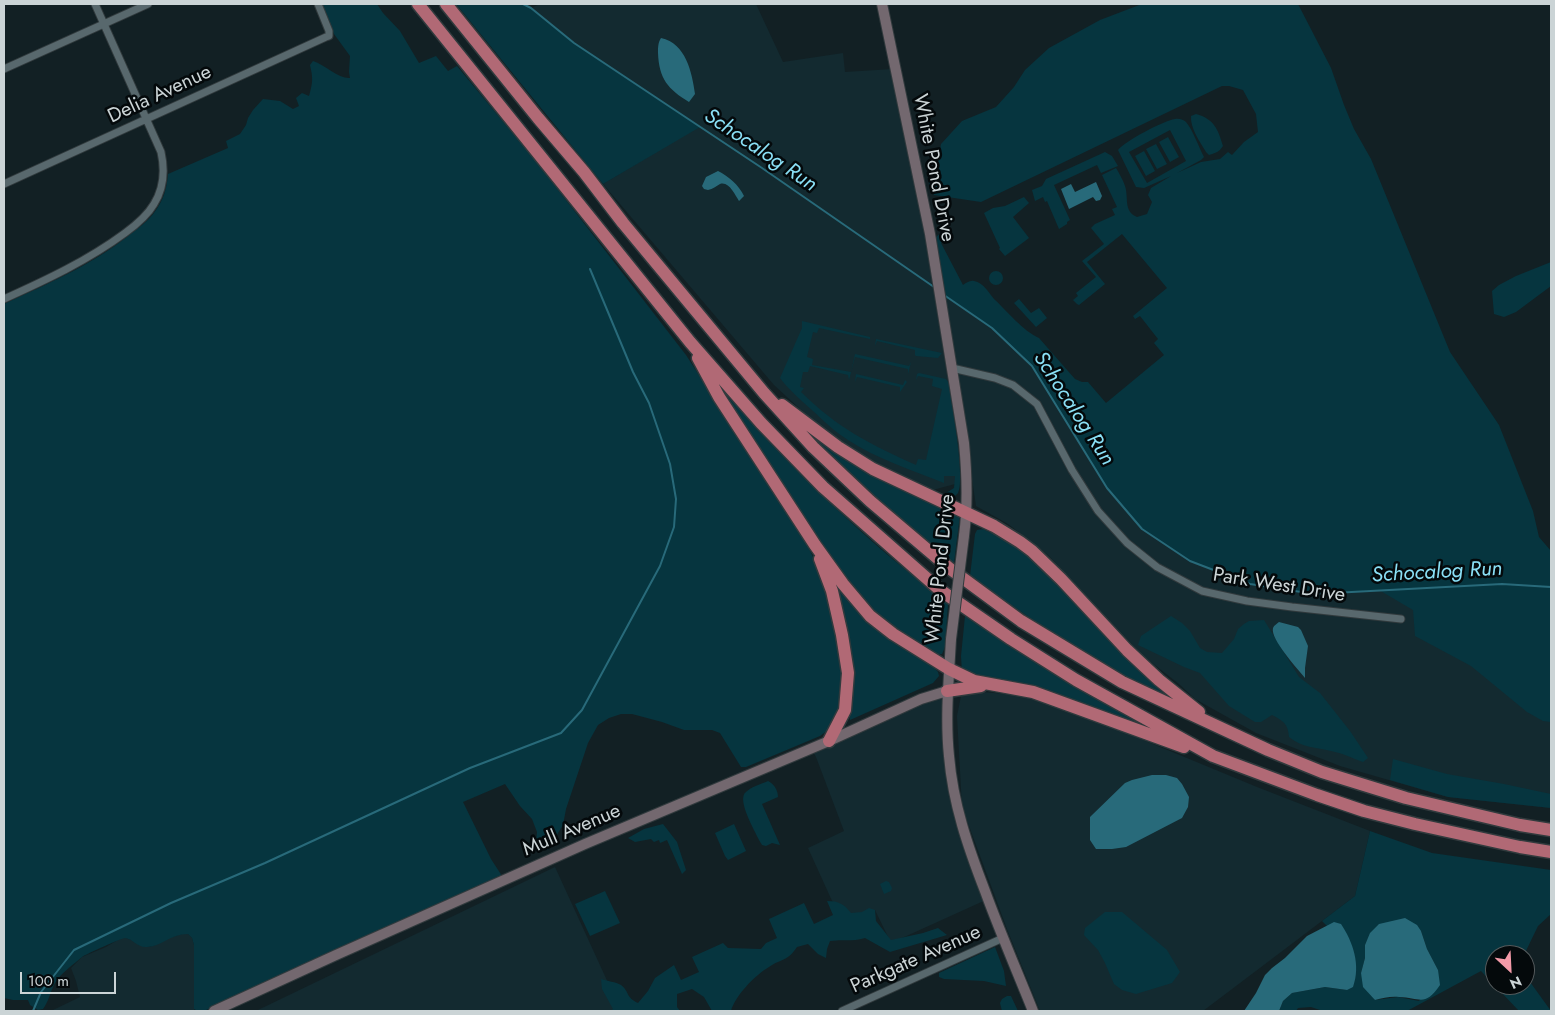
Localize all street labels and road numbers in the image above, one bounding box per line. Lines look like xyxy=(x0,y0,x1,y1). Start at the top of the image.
street label: Delia Avenue xyxy=(104,61,216,129)
street label: White Pond Drive xyxy=(907,92,959,244)
street label: White Pond Drive xyxy=(921,493,961,645)
street label: Park West Drive xyxy=(1211,564,1347,608)
street label: Mull Avenue xyxy=(519,800,625,862)
street label: Parkgate Avenue xyxy=(847,921,985,999)

